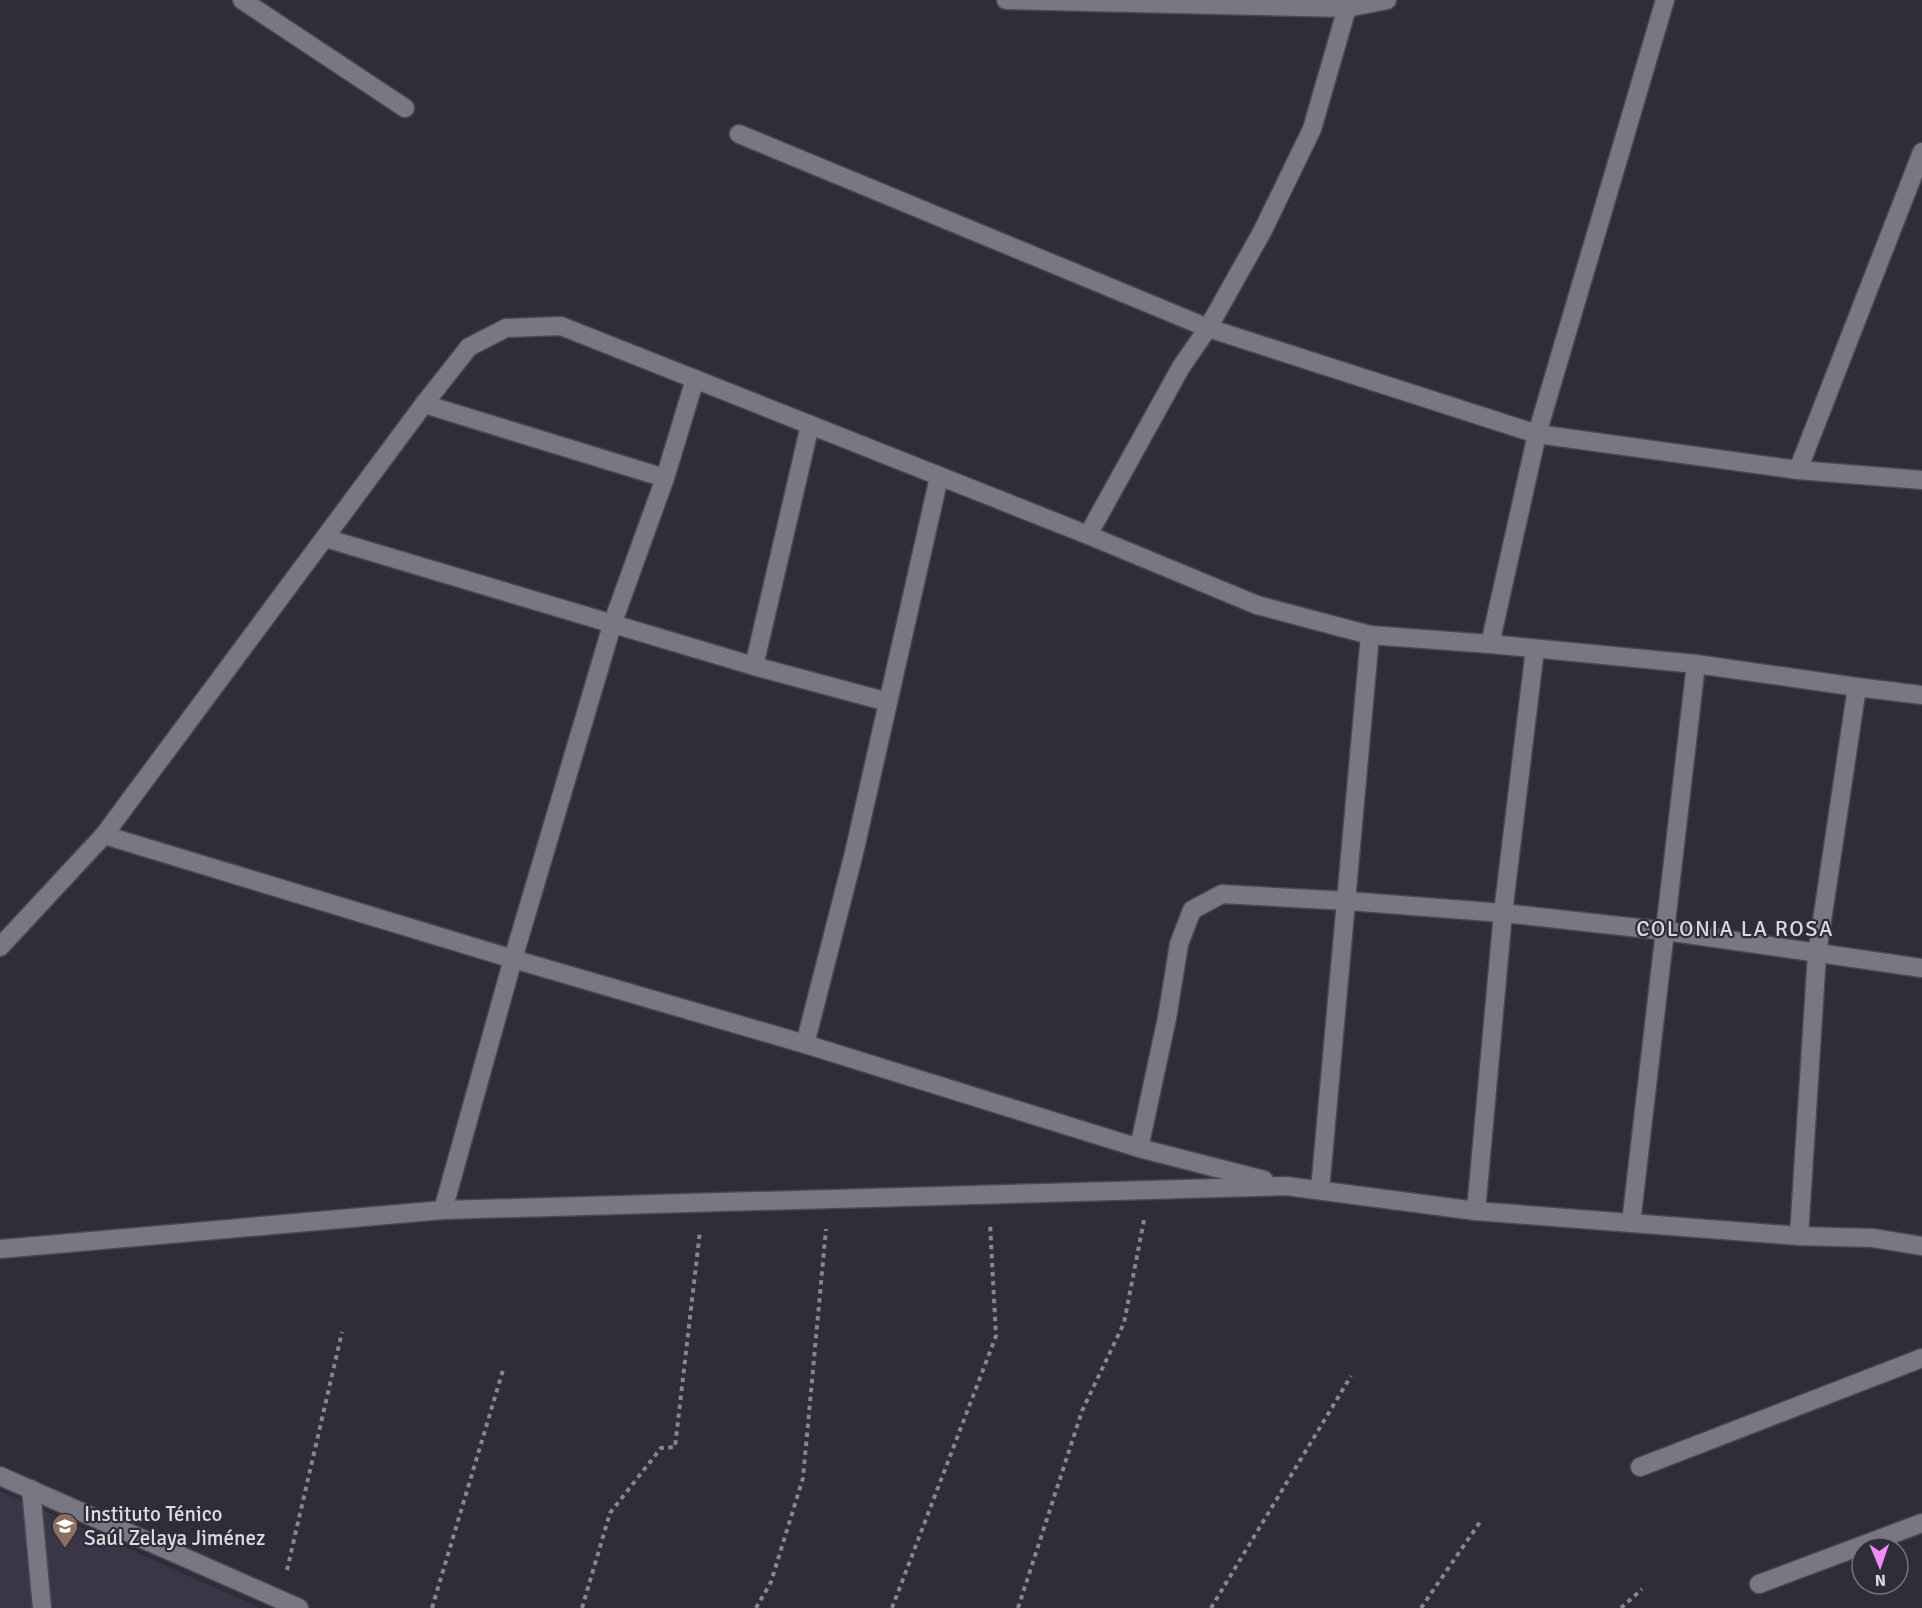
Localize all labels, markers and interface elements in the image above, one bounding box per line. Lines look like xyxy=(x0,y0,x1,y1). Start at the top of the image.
district label: COLONIA LA ROSA xyxy=(1636,915,1834,942)
place label: Instituto Ténico Saúl Zelaya Jiménez xyxy=(84,1501,265,1551)
school or university icon: Instituto Ténico Saúl Zelaya Jiménez xyxy=(50,1511,80,1549)
north arrow xyxy=(1850,1536,1910,1596)
text: N xyxy=(1875,1570,1886,1590)

